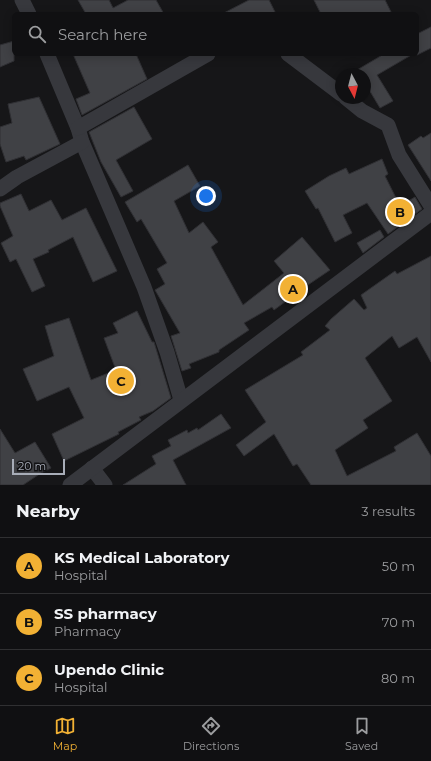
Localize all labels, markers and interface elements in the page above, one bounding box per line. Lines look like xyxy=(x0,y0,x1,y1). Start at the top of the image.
search box xyxy=(12,12,419,56)
icon: search xyxy=(26,23,48,45)
text: Search here xyxy=(58,25,147,44)
north arrow xyxy=(335,68,371,104)
your location xyxy=(196,186,216,206)
pin: B xyxy=(387,197,413,227)
pin: A xyxy=(280,274,306,304)
pin: C xyxy=(108,366,134,396)
scale bar xyxy=(12,457,65,476)
text: 20 m xyxy=(18,459,46,473)
text: Nearby xyxy=(16,501,80,521)
text: 3 results xyxy=(361,503,415,519)
text: KS Medical Laboratory xyxy=(54,548,229,567)
text: A xyxy=(24,558,34,574)
text: 50 m xyxy=(382,558,415,574)
text: Hospital xyxy=(54,567,107,583)
text: SS pharmacy xyxy=(54,604,157,623)
text: B xyxy=(24,614,34,630)
text: 70 m xyxy=(382,614,415,630)
text: Pharmacy xyxy=(54,623,121,639)
text: Upendo Clinic xyxy=(54,660,164,679)
text: C xyxy=(24,670,34,686)
text: 80 m xyxy=(381,670,415,686)
text: Hospital xyxy=(54,679,107,695)
tab: Map xyxy=(53,715,77,753)
tab: Directions xyxy=(183,715,239,753)
tab: Saved xyxy=(345,715,378,753)

